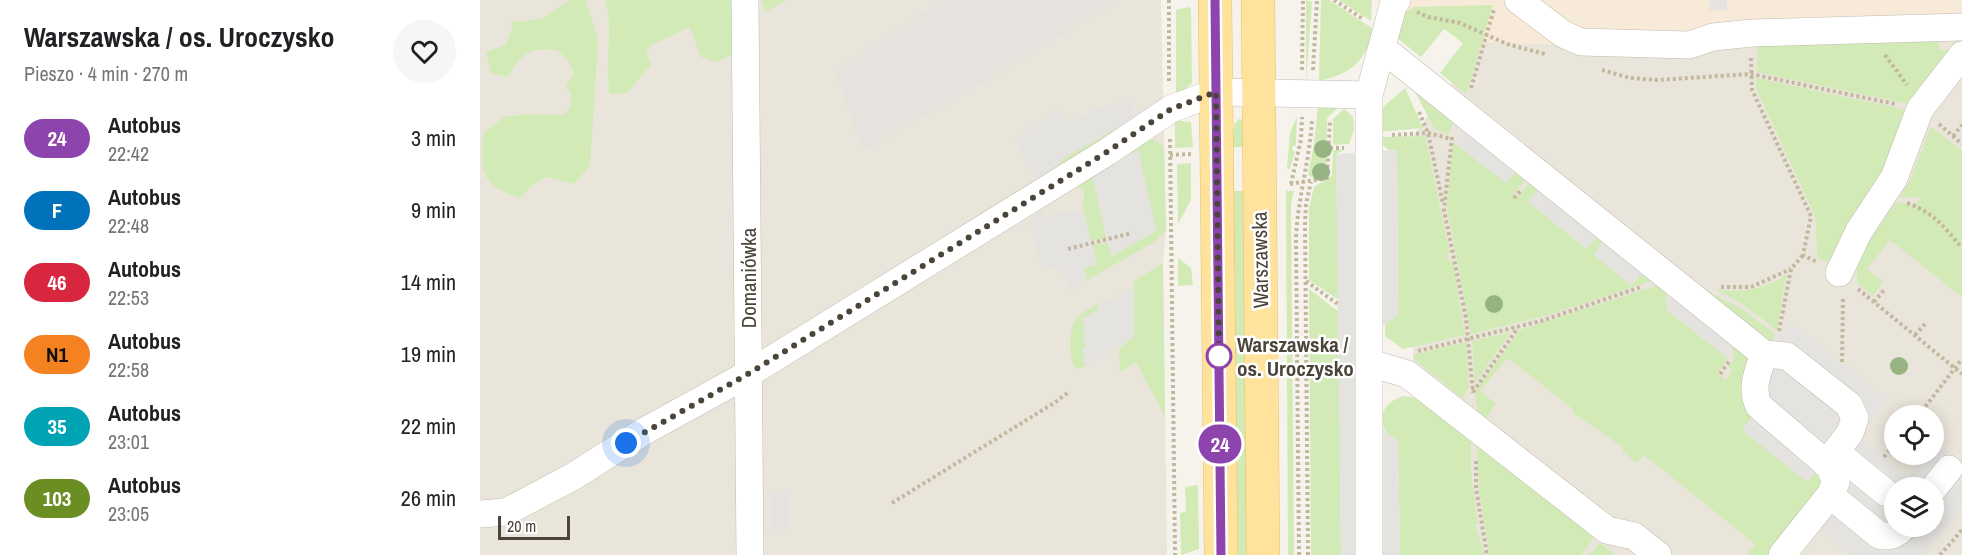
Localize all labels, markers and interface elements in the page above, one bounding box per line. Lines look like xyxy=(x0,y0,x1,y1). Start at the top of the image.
text: Warszawska / os. Uroczysko xyxy=(24,18,335,56)
button: heart xyxy=(393,20,456,83)
text: Pieszo · 4 min · 270 m xyxy=(24,60,188,87)
text: Autobus xyxy=(108,110,181,140)
text: 3 min xyxy=(411,123,456,153)
text: 24 xyxy=(47,124,67,153)
text: 22:42 xyxy=(108,140,149,167)
text: Autobus xyxy=(108,182,181,212)
text: 9 min xyxy=(411,195,456,225)
text: F xyxy=(52,196,62,225)
street label: Warszawska xyxy=(1245,211,1275,309)
text: 22:48 xyxy=(108,212,149,239)
street label: Domaniówka xyxy=(734,227,763,328)
text: Autobus xyxy=(108,254,181,284)
text: 14 min xyxy=(401,267,456,297)
text: 46 xyxy=(47,268,67,297)
text: 22:53 xyxy=(108,284,149,311)
text: Autobus xyxy=(108,326,181,356)
place label: Warszawska / os. Uroczysko xyxy=(1237,330,1354,383)
text: 19 min xyxy=(401,339,456,369)
text: N1 xyxy=(46,340,68,369)
marker: Warszawska / os. Uroczysko xyxy=(1206,343,1232,369)
text: 22:58 xyxy=(108,356,149,383)
text: Autobus xyxy=(108,398,181,428)
map controls xyxy=(1884,405,1944,537)
button: locate xyxy=(1884,405,1944,465)
text: 22 min xyxy=(401,411,456,441)
text: 35 xyxy=(47,412,67,441)
line badge: 24 xyxy=(1193,424,1247,464)
text: 23:01 xyxy=(108,428,149,455)
your location xyxy=(611,428,641,458)
text: 24 xyxy=(1210,430,1230,459)
text: Autobus xyxy=(108,470,181,500)
button: layers xyxy=(1884,477,1944,537)
text: 26 min xyxy=(401,483,456,513)
text: 103 xyxy=(43,484,71,513)
text: 23:05 xyxy=(108,500,149,527)
scale bar xyxy=(498,513,570,540)
text: 20 m xyxy=(507,515,536,537)

